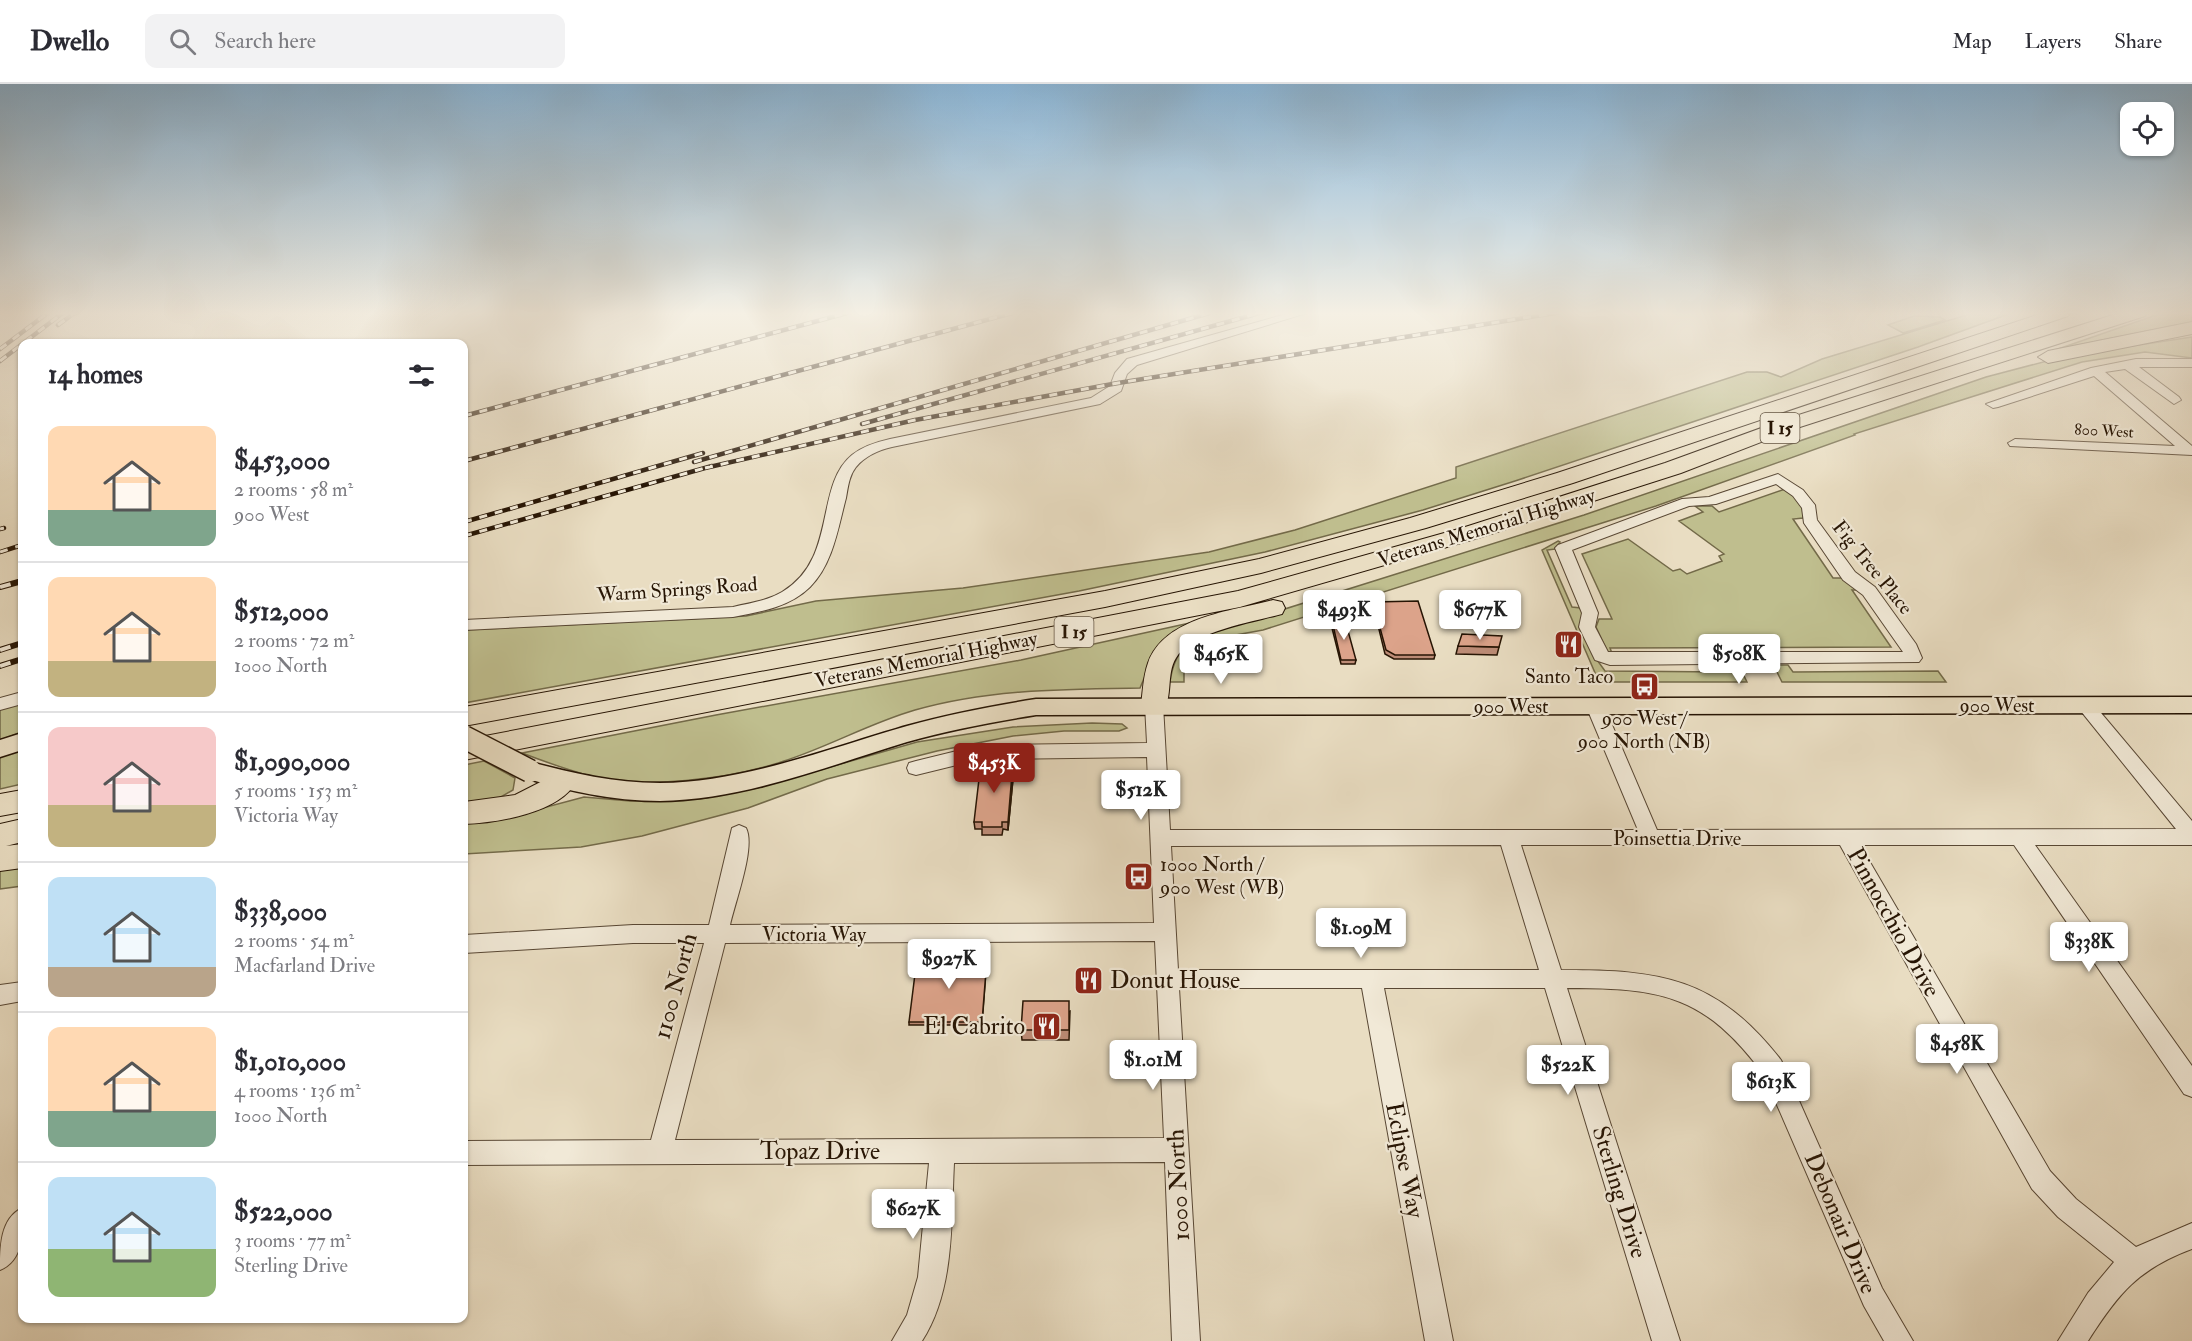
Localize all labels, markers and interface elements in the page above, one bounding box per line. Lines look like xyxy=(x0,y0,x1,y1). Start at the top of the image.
search box xyxy=(145,14,565,68)
text: Dwello xyxy=(30,24,109,59)
icon: search xyxy=(166,25,199,58)
text: Search here xyxy=(214,27,316,55)
text: Map xyxy=(1952,28,1992,55)
text: Layers xyxy=(2025,28,2081,55)
text: Share xyxy=(2114,28,2162,55)
map controls xyxy=(2120,102,2174,156)
button: locate xyxy=(2120,102,2174,156)
text: 14 homes xyxy=(48,359,143,391)
icon: filters xyxy=(405,359,438,392)
road number: I 15 xyxy=(1760,413,1800,443)
street label: 800 West xyxy=(2074,419,2134,443)
text: $453,000 xyxy=(234,445,330,477)
icon: home xyxy=(96,450,168,522)
text: 2 rooms · 58 m² xyxy=(234,477,353,502)
street label: Veterans Memorial Highway xyxy=(1374,482,1599,573)
text: 900 West xyxy=(234,502,309,527)
street label: Fig Tree Place xyxy=(1827,515,1918,620)
street label: Warm Springs Road xyxy=(595,571,758,609)
pin: $493K xyxy=(1302,590,1386,641)
pin: $677K xyxy=(1438,590,1522,641)
text: $512,000 xyxy=(234,596,329,628)
text: $493K xyxy=(1317,597,1371,622)
text: $677K xyxy=(1453,597,1507,622)
icon: home xyxy=(96,601,168,673)
road number: I 15 xyxy=(1054,617,1094,647)
street label: Veterans Memorial Highway xyxy=(813,625,1041,693)
text: 2 rooms · 72 m² xyxy=(234,628,354,653)
restaurant icon: Santo Taco xyxy=(1553,629,1585,661)
pin: $465K xyxy=(1179,634,1263,685)
pin: $508K xyxy=(1697,634,1781,685)
text: $465K xyxy=(1194,641,1248,666)
text: $508K xyxy=(1712,641,1766,666)
text: 1000 North xyxy=(234,653,328,678)
place label: Santo Taco xyxy=(1525,664,1613,689)
bus stop icon: 900 West / 900 North (NB) xyxy=(1628,671,1660,703)
street label: 900 West xyxy=(1957,693,2035,718)
street label: 900 West xyxy=(1471,694,1549,719)
place label: 900 West / 900 North (NB) xyxy=(1576,706,1710,754)
pin: $453K xyxy=(952,743,1036,794)
text: $1,090,000 xyxy=(234,746,350,778)
text: $453K xyxy=(968,750,1020,775)
icon: home xyxy=(96,751,168,823)
pin: $512K xyxy=(1099,770,1183,821)
text: $512K xyxy=(1115,777,1167,802)
text: 5 rooms · 153 m² xyxy=(234,778,357,803)
text: Victoria Way xyxy=(234,803,338,828)
street label: Poinsettia Drive xyxy=(1613,826,1741,851)
street label: Pinnocchio Drive xyxy=(1840,842,1947,1002)
place label: 1000 North / 900 West (WB) xyxy=(1158,852,1284,900)
bus stop icon: 1000 North / 900 West (WB) xyxy=(1123,860,1155,892)
text: $338,000 xyxy=(234,896,327,928)
icon: home xyxy=(96,901,168,973)
pin: $1.09M xyxy=(1312,908,1410,959)
text: $1.09M xyxy=(1330,915,1392,940)
street label: Victoria Way xyxy=(762,922,867,947)
pin: $338K xyxy=(2047,922,2131,973)
text: 2 rooms · 54 m² xyxy=(234,928,354,953)
street label: 1100 North xyxy=(646,929,705,1043)
text: $338K xyxy=(2064,929,2114,954)
pin: $927K xyxy=(907,939,991,990)
text: $927K xyxy=(922,946,976,971)
text: Macfarland Drive xyxy=(234,953,375,978)
restaurant icon: Donut House xyxy=(1073,964,1105,996)
place label: Donut House xyxy=(1110,965,1240,996)
restaurant icon: El Cabrito xyxy=(1030,1010,1062,1042)
place label: El Cabrito xyxy=(923,1011,1025,1042)
pin: $458K xyxy=(1915,1024,1999,1075)
text: $458K xyxy=(1930,1031,1984,1056)
pin: $1.01M xyxy=(1104,1040,1202,1091)
pin: $522K xyxy=(1526,1045,1610,1096)
text: $1,010,000 xyxy=(234,1046,346,1078)
text: $1.01M xyxy=(1124,1047,1182,1072)
icon: home xyxy=(96,1051,168,1123)
text: $522K xyxy=(1541,1052,1595,1077)
pin: $613K xyxy=(1729,1062,1813,1113)
text: $613K xyxy=(1746,1069,1796,1094)
text: 4 rooms · 136 m² xyxy=(234,1078,361,1103)
street label: Eclipse Way xyxy=(1378,1100,1431,1221)
text: 1000 North xyxy=(234,1103,328,1128)
street label: Sterling Drive xyxy=(1585,1122,1654,1262)
street label: 1000 North xyxy=(1160,1128,1197,1242)
street label: Topaz Drive xyxy=(760,1136,880,1167)
street label: Debonair Drive xyxy=(1797,1148,1884,1299)
pin: $627K xyxy=(871,1189,955,1240)
text: $522,000 xyxy=(234,1196,333,1228)
text: $627K xyxy=(886,1196,940,1221)
icon: home xyxy=(96,1201,168,1273)
text: 3 rooms · 77 m² xyxy=(234,1228,351,1253)
text: Sterling Drive xyxy=(234,1253,348,1278)

